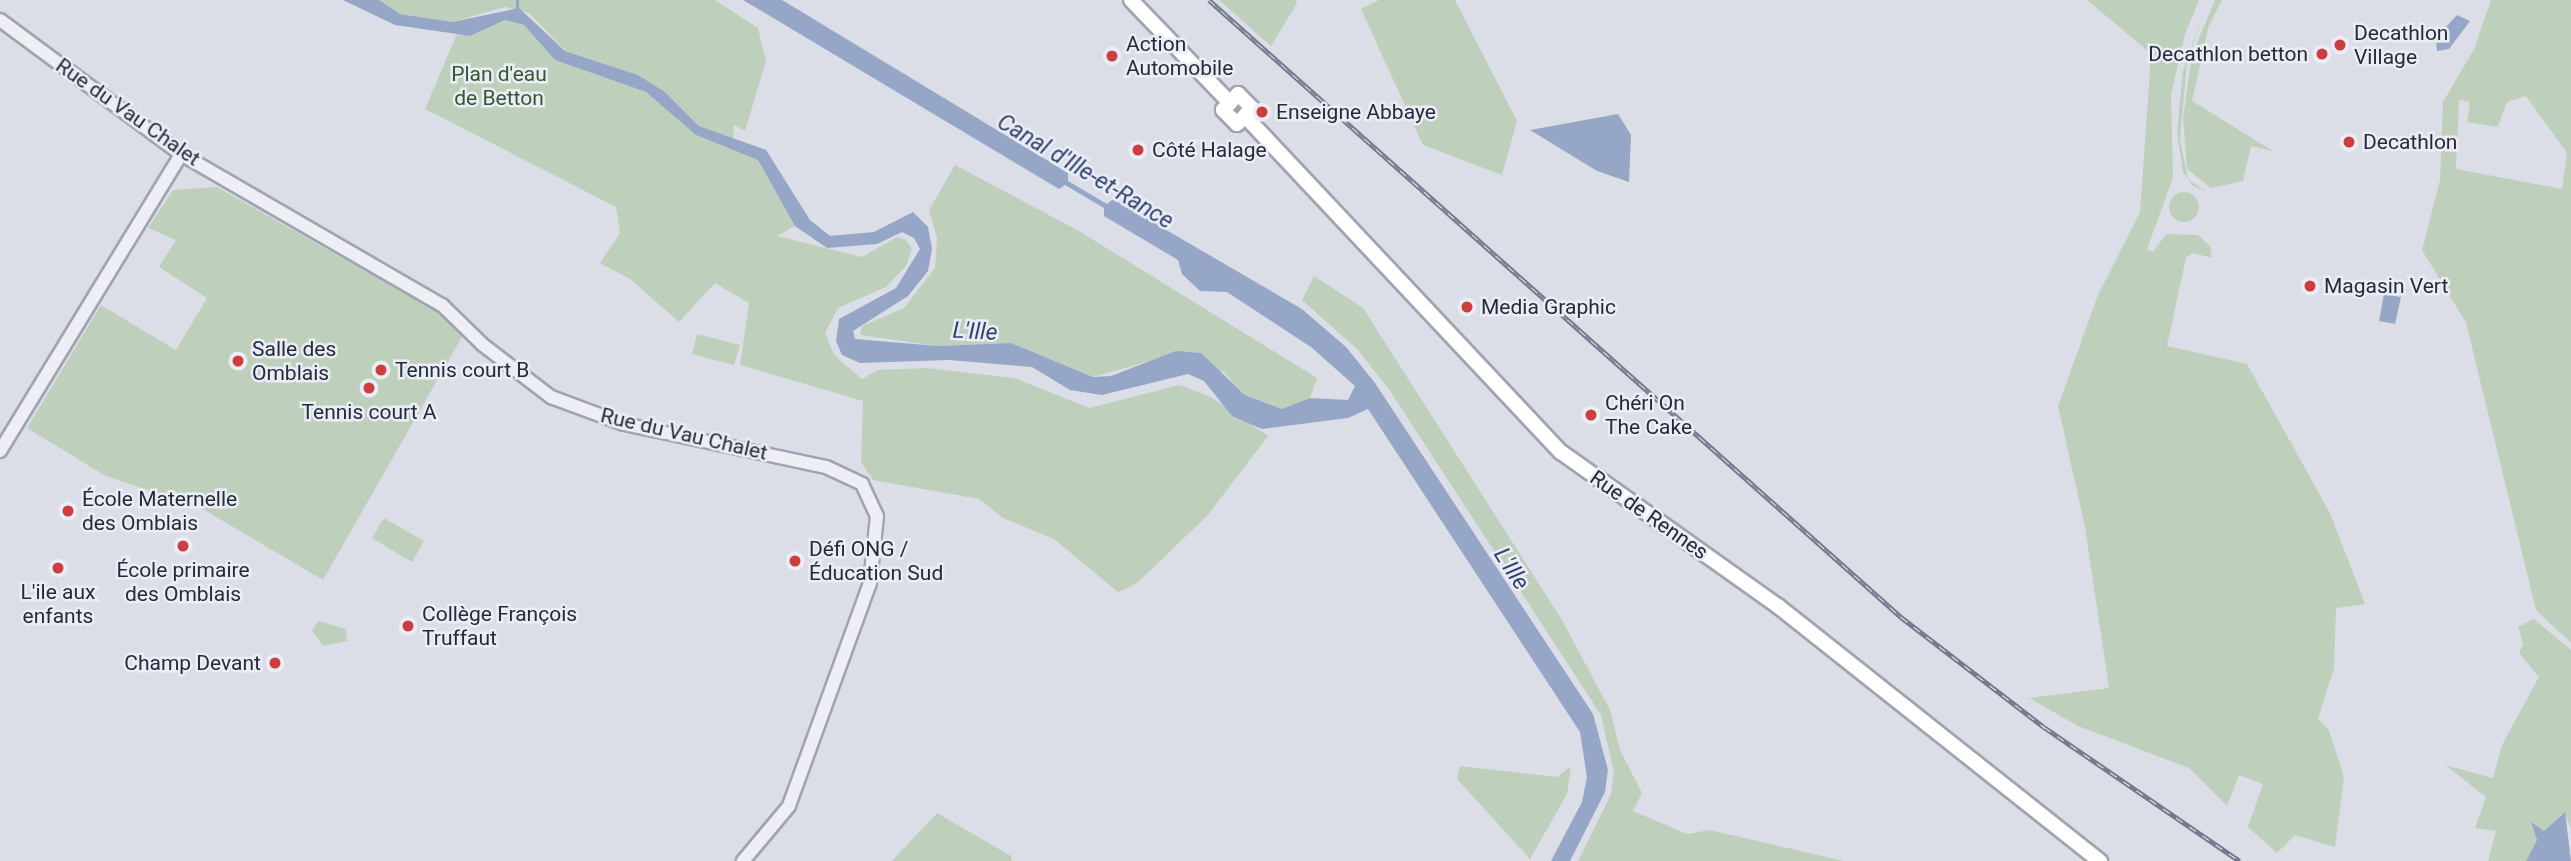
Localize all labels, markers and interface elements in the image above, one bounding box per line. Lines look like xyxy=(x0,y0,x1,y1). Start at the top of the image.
place label: Decathlon Village xyxy=(2354,20,2448,70)
place label: Action Automobile xyxy=(1126,31,1233,81)
marker: Decathlon Village xyxy=(2332,37,2348,53)
place label: Decathlon betton xyxy=(2148,41,2308,67)
marker: Decathlon betton xyxy=(2314,46,2330,62)
marker: Action Automobile xyxy=(1104,48,1120,64)
street label: Rue du Vau Chalet xyxy=(51,53,205,171)
park label: Plan d'eau de Betton xyxy=(451,61,547,111)
place label: Enseigne Abbaye xyxy=(1276,99,1436,125)
marker: Enseigne Abbaye xyxy=(1254,104,1270,120)
water label: Canal d'Ille-et-Rance xyxy=(992,109,1178,235)
place label: Decathlon xyxy=(2363,129,2457,155)
marker: Decathlon xyxy=(2341,134,2357,150)
place label: Côté Halage xyxy=(1152,137,1267,163)
marker: Côté Halage xyxy=(1130,142,1146,158)
place label: Magasin Vert xyxy=(2324,273,2448,299)
marker: Magasin Vert xyxy=(2302,278,2318,294)
place label: Media Graphic xyxy=(1481,294,1616,320)
marker: Media Graphic xyxy=(1459,299,1475,315)
water label: L'Ille xyxy=(952,317,998,347)
place label: Salle des Omblais xyxy=(252,336,336,386)
marker: Salle des Omblais xyxy=(230,353,246,369)
place label: Tennis court B xyxy=(395,357,529,383)
marker: Tennis court B xyxy=(373,362,389,378)
marker: Tennis court A xyxy=(361,380,377,396)
place label: Chéri On The Cake xyxy=(1605,390,1692,440)
place label: Tennis court A xyxy=(302,399,436,425)
street label: Rue du Vau Chalet xyxy=(598,403,770,465)
marker: Chéri On The Cake xyxy=(1583,407,1599,423)
street label: Rue de Rennes xyxy=(1585,465,1713,565)
place label: École Maternelle des Omblais xyxy=(82,486,237,536)
marker: École Maternelle des Omblais xyxy=(60,503,76,519)
place label: Défi ONG / Éducation Sud xyxy=(809,536,943,586)
marker: École primaire des Omblais xyxy=(175,538,191,554)
water label: L'Ille xyxy=(1487,543,1535,595)
marker: Défi ONG / Éducation Sud xyxy=(787,553,803,569)
place label: École primaire des Omblais xyxy=(116,557,250,607)
marker: L'ile aux enfants xyxy=(50,560,66,576)
place label: L'ile aux enfants xyxy=(21,579,95,629)
place label: Collège François Truffaut xyxy=(422,601,577,651)
marker: Collège François Truffaut xyxy=(400,618,416,634)
place label: Champ Devant xyxy=(124,650,261,676)
marker: Champ Devant xyxy=(267,655,283,671)

